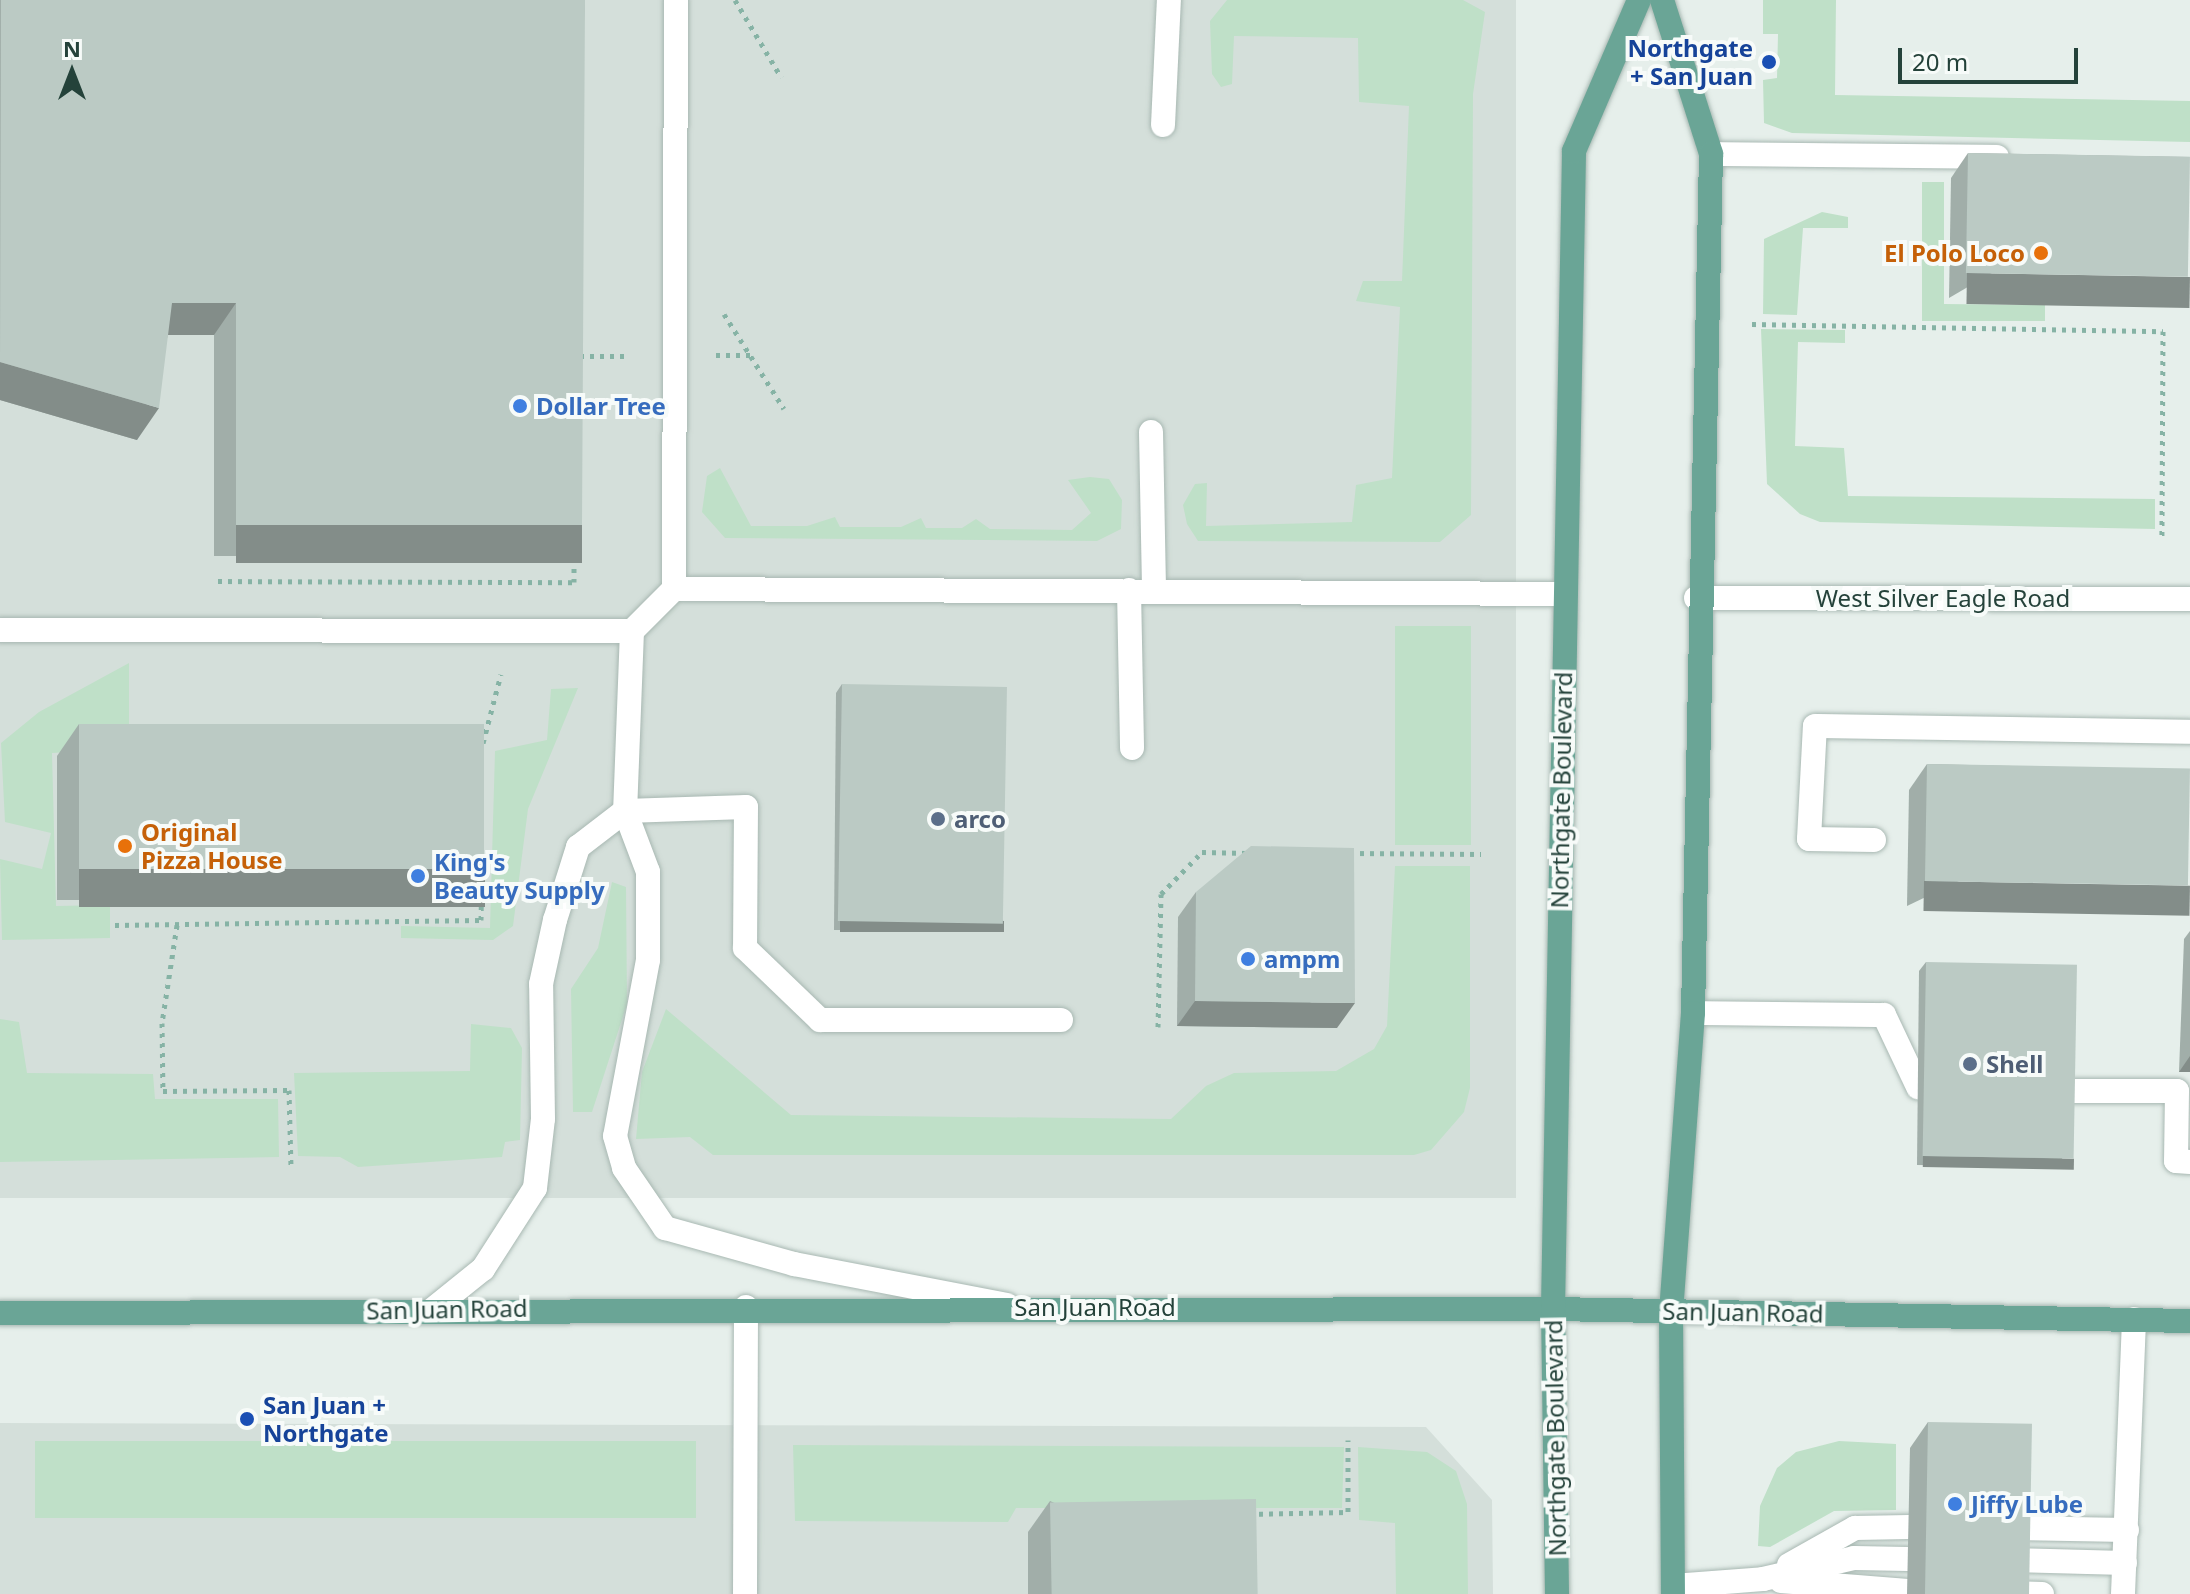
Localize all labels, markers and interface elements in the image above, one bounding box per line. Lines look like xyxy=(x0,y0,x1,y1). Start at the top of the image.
north arrow xyxy=(32,32,112,112)
scale bar xyxy=(1902,32,2082,82)
text: N xyxy=(63,33,81,63)
place label: Northgate + San Juan xyxy=(1627,34,1753,90)
text: 20 m xyxy=(1912,45,1968,78)
marker: Northgate + San Juan xyxy=(1760,53,1778,71)
place label: El Polo Loco xyxy=(1884,239,2025,267)
marker: El Polo Loco xyxy=(2032,244,2050,262)
place label: Dollar Tree xyxy=(536,392,666,420)
marker: Dollar Tree xyxy=(511,397,529,415)
street label: West Silver Eagle Road xyxy=(1816,584,2070,612)
street label: Northgate Boulevard xyxy=(1545,671,1577,909)
place label: arco xyxy=(954,805,1006,833)
marker: arco xyxy=(929,810,947,828)
place label: Original Pizza House xyxy=(141,818,283,874)
marker: Original Pizza House xyxy=(116,837,134,855)
place label: King's Beauty Supply xyxy=(434,848,605,904)
marker: King's Beauty Supply xyxy=(409,867,427,885)
place label: ampm xyxy=(1264,945,1340,973)
marker: ampm xyxy=(1239,950,1257,968)
place label: Shell xyxy=(1986,1050,2043,1078)
marker: Shell xyxy=(1961,1055,1979,1073)
street label: San Juan Road xyxy=(366,1293,528,1325)
street label: San Juan Road xyxy=(1014,1293,1176,1321)
street label: San Juan Road xyxy=(1662,1296,1824,1328)
street label: Northgate Boulevard xyxy=(1539,1319,1571,1557)
place label: San Juan + Northgate xyxy=(263,1391,389,1447)
marker: San Juan + Northgate xyxy=(238,1410,256,1428)
place label: Jiffy Lube xyxy=(1971,1490,2083,1518)
marker: Jiffy Lube xyxy=(1946,1495,1964,1513)

